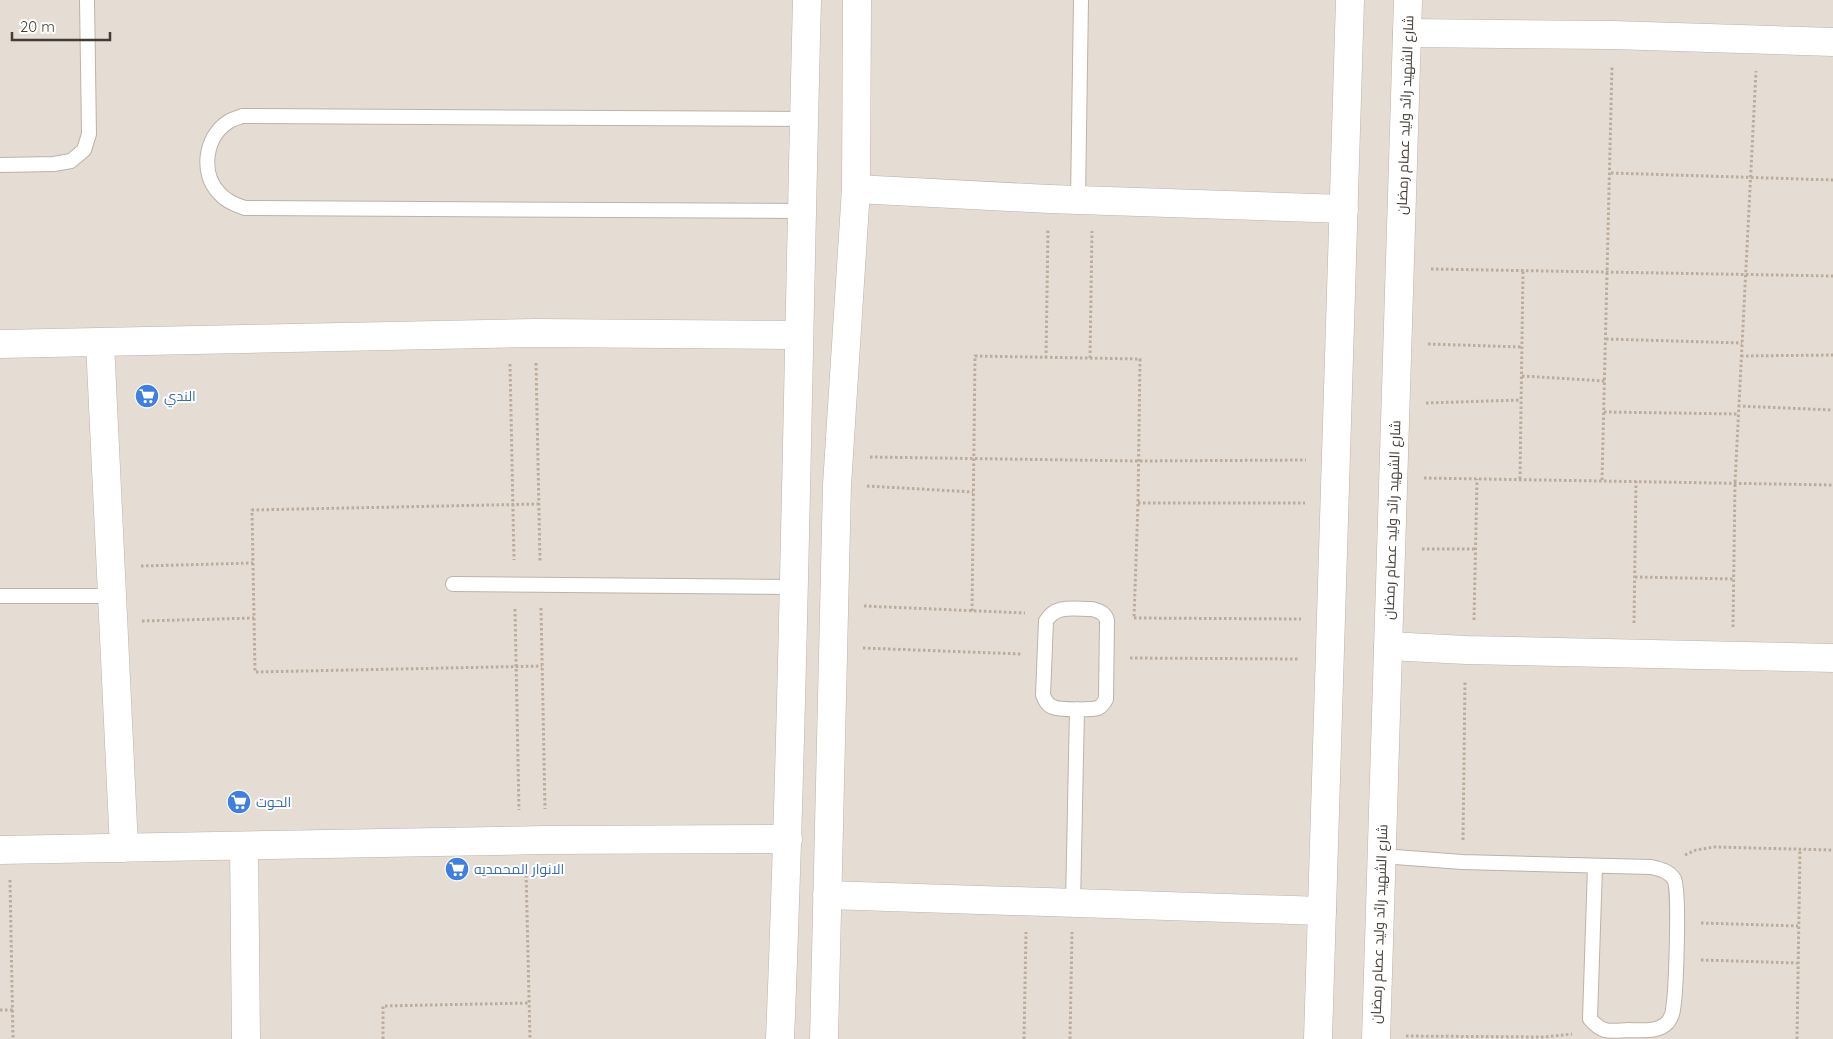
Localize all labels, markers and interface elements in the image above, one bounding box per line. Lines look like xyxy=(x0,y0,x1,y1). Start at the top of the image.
scale bar xyxy=(12,10,110,42)
street label: شارع الشهيد رائد وليد عصام رمضان xyxy=(1393,15,1418,215)
text: 20 m xyxy=(20,17,55,36)
supermarket icon: الندي xyxy=(134,383,160,409)
place label: الندي xyxy=(164,387,196,408)
street label: شارع الشهيد رائد وليد عصام رمضان xyxy=(1380,420,1405,620)
supermarket icon: الحوت xyxy=(226,789,252,815)
place label: الحوت xyxy=(256,793,291,811)
street label: شارع الشهيد رائد وليد عصام رمضان xyxy=(1367,824,1392,1024)
supermarket icon: الانوار المحمديه xyxy=(444,856,470,882)
place label: الانوار المحمديه xyxy=(474,860,564,878)

